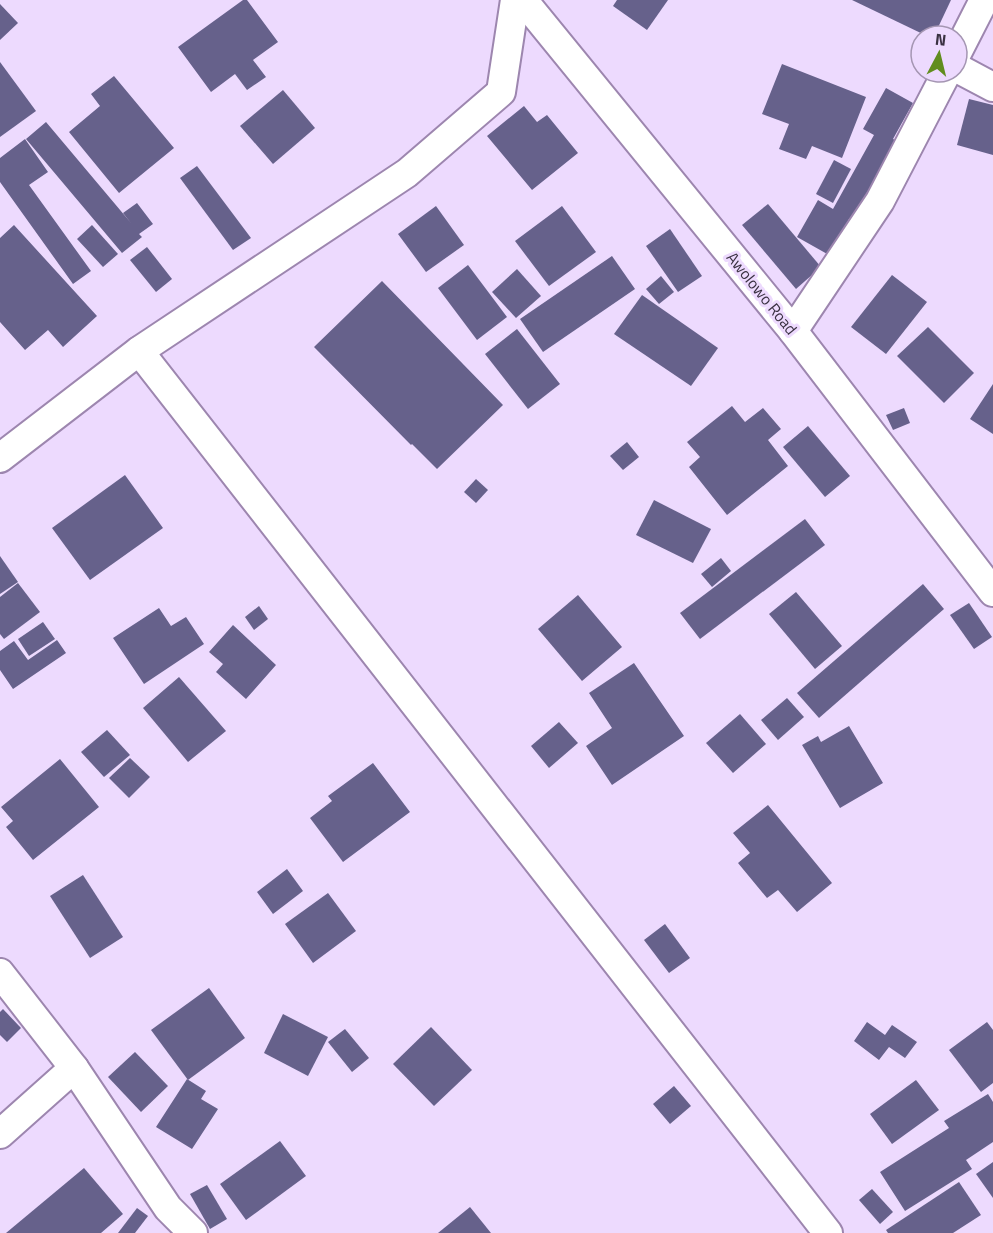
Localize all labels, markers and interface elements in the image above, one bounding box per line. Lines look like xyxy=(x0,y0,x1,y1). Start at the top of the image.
north arrow xyxy=(909,24,969,84)
text: N xyxy=(934,27,948,52)
street label: Awolowo Road xyxy=(721,246,803,340)

